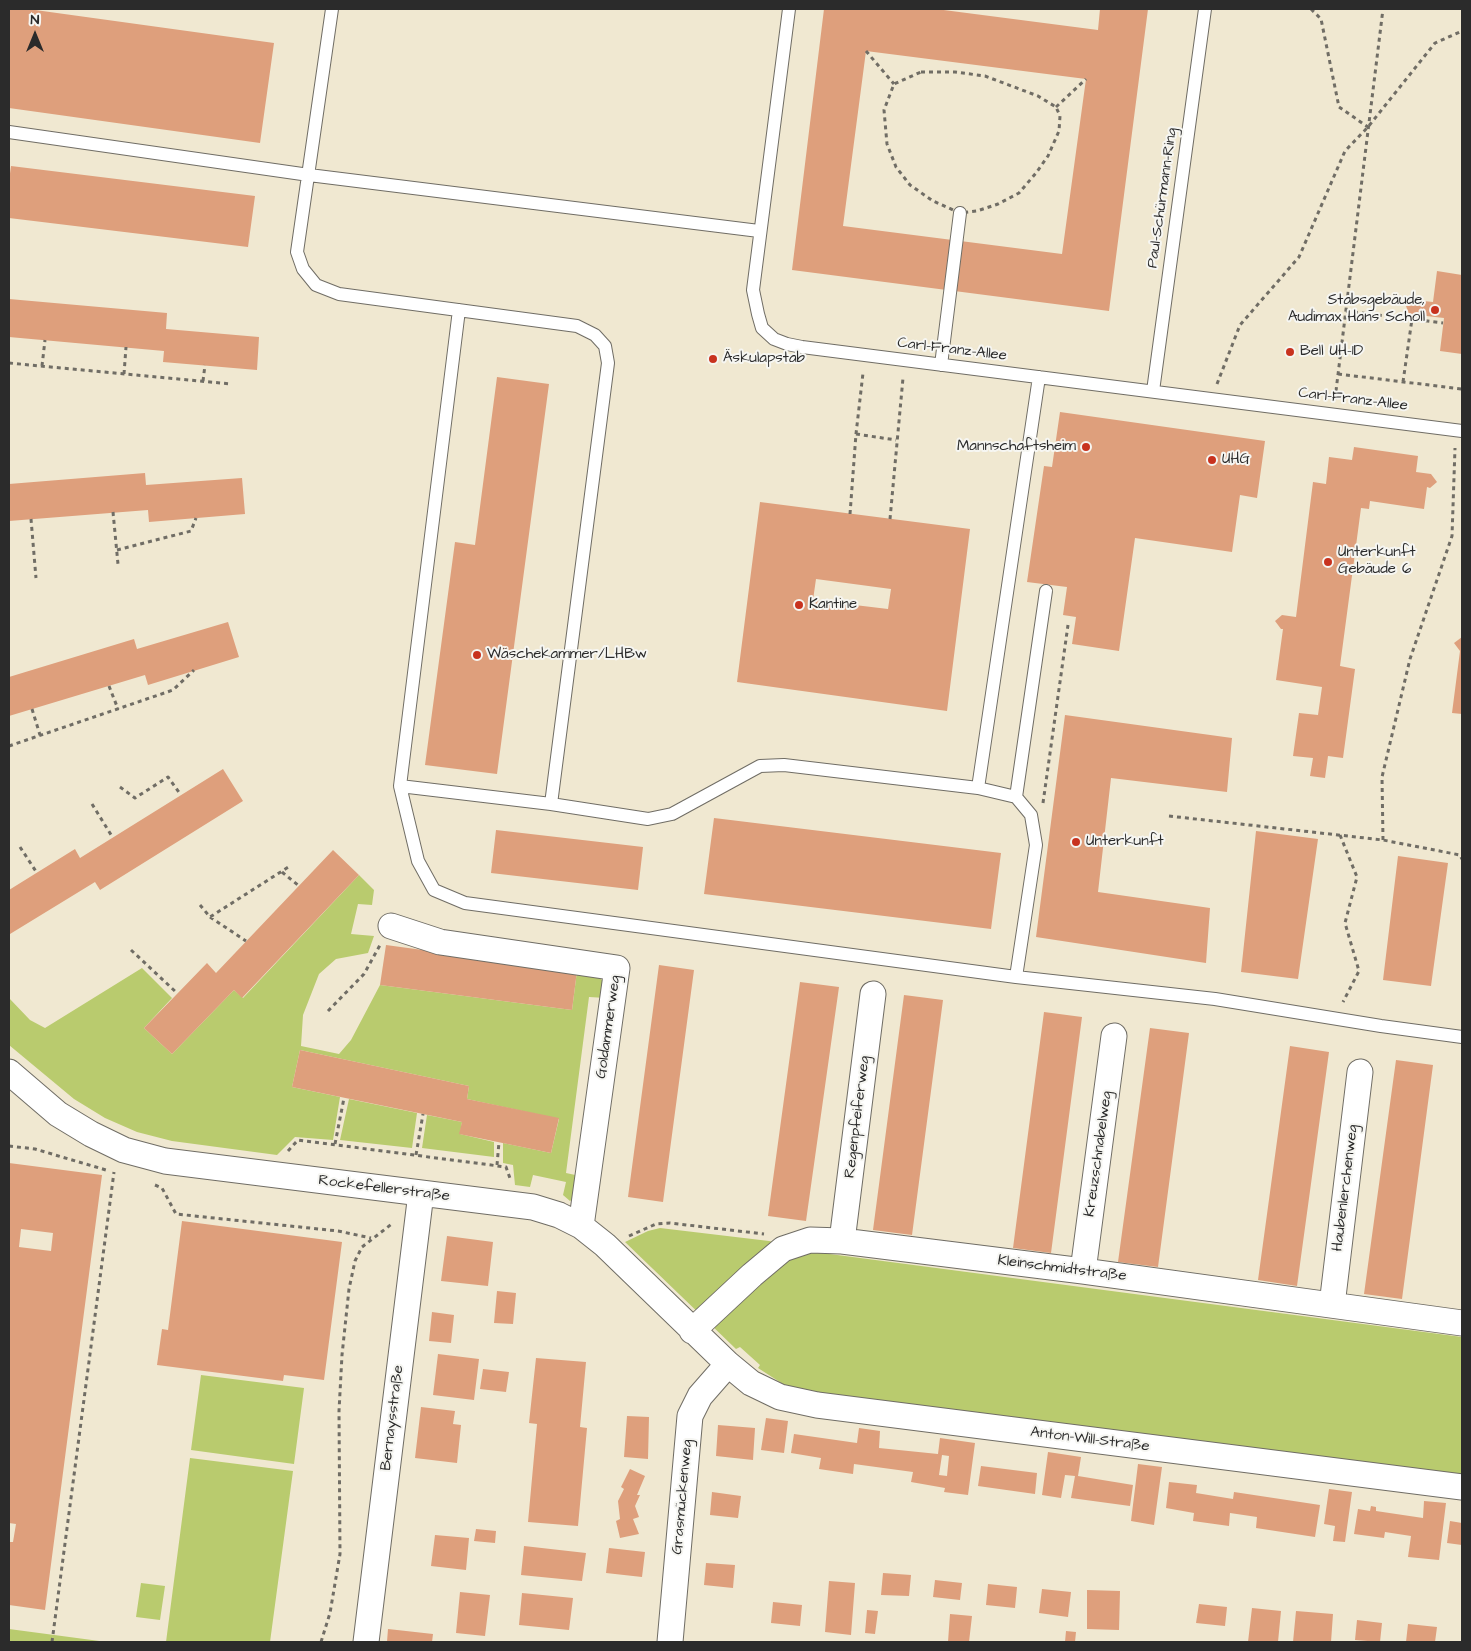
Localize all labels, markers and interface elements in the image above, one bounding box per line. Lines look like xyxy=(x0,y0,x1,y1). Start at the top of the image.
north arrow xyxy=(10,10,60,60)
text: N xyxy=(31,10,39,30)
street label: Paul-Schürmann-Ring xyxy=(1144,127,1182,269)
place label: Stabsgebäude, Audimax Hans Scholl xyxy=(1288,292,1425,327)
marker: Stabsgebäude, Audimax Hans Scholl xyxy=(1429,304,1441,316)
street label: Carl-Franz-Allee xyxy=(896,334,1008,366)
place label: Bell UH-1D xyxy=(1300,343,1363,361)
marker: Bell UH-1D xyxy=(1284,346,1296,358)
place label: Äskulapstab xyxy=(723,350,805,368)
marker: Äskulapstab xyxy=(707,353,719,365)
street label: Carl-Franz-Allee xyxy=(1297,384,1409,416)
place label: Mannschaftsheim xyxy=(957,438,1076,456)
marker: Mannschaftsheim xyxy=(1080,441,1092,453)
place label: UHG xyxy=(1222,451,1250,469)
marker: UHG xyxy=(1206,454,1218,466)
place label: Unterkunft Gebäude 6 xyxy=(1338,544,1416,579)
marker: Unterkunft Gebäude 6 xyxy=(1322,556,1334,568)
place label: Kantine xyxy=(809,596,857,614)
marker: Kantine xyxy=(793,599,805,611)
place label: Wäschekammer/LHBw xyxy=(487,646,647,664)
marker: Wäschekammer/LHBw xyxy=(471,649,483,661)
place label: Unterkunft xyxy=(1086,833,1164,851)
marker: Unterkunft xyxy=(1070,836,1082,848)
street label: Goldammerweg xyxy=(593,974,625,1080)
street label: Regenpfeiferweg xyxy=(842,1055,874,1179)
street label: Kreuzschnabelweg xyxy=(1081,1090,1117,1218)
street label: Haubenlerchenweg xyxy=(1329,1124,1363,1252)
street label: Rockefellerstraße xyxy=(317,1172,451,1206)
street label: Kleinschmidtstraße xyxy=(997,1252,1127,1286)
street label: Bernaysstraße xyxy=(378,1364,408,1472)
street label: Anton-Will-Straße xyxy=(1029,1424,1151,1456)
street label: Grasmückenweg xyxy=(669,1439,697,1555)

